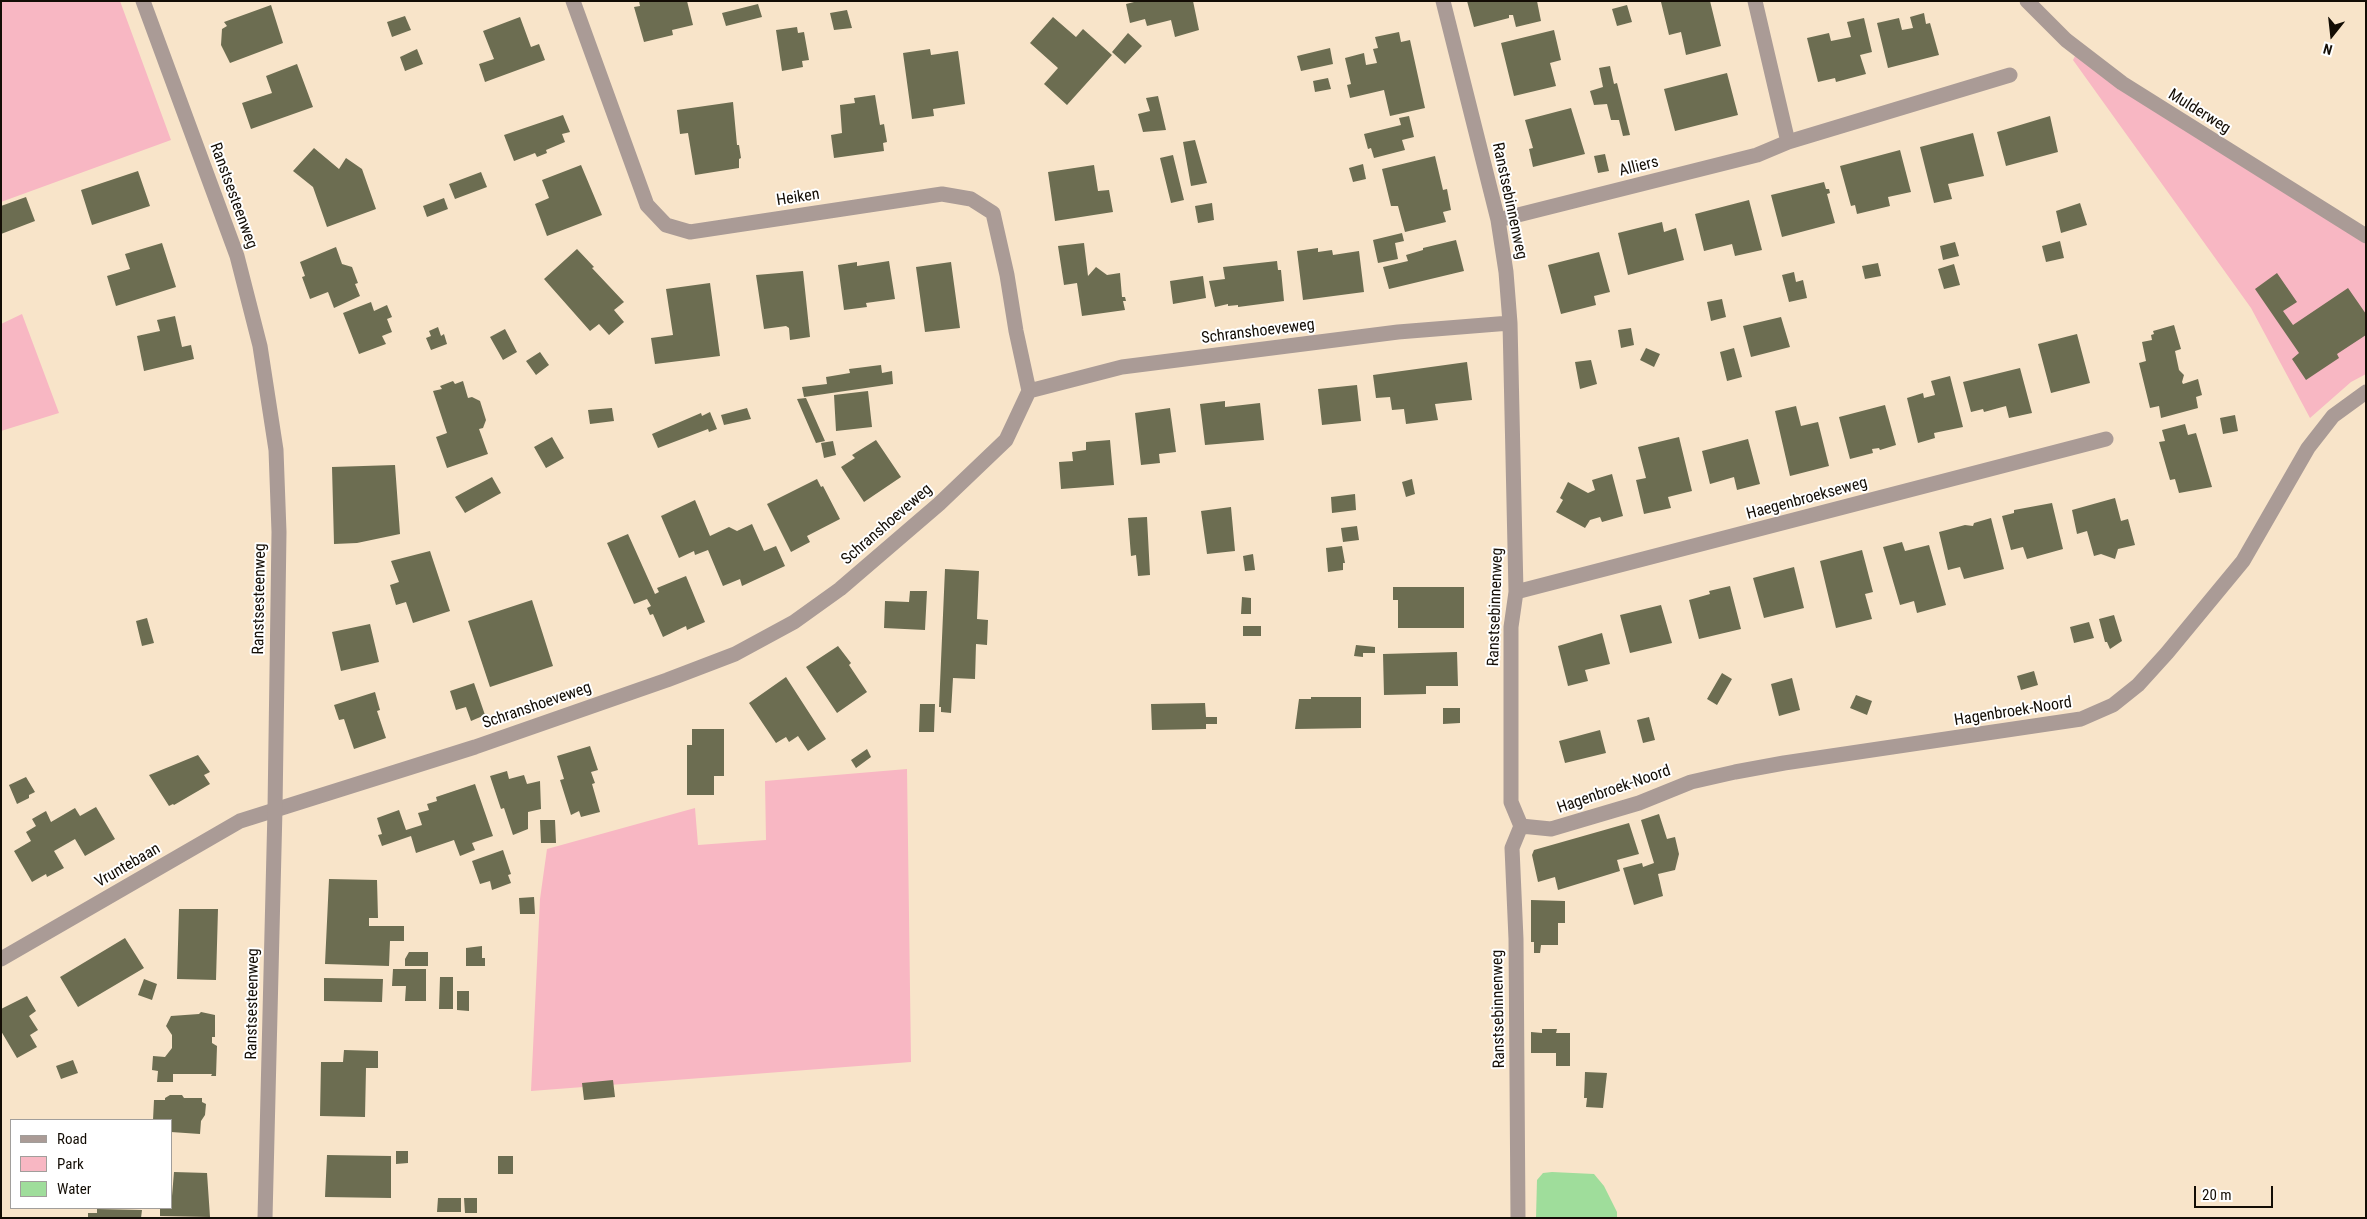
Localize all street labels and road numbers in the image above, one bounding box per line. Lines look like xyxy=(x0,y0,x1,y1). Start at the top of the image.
street label: Mulderweg xyxy=(2164,85,2234,139)
street label: Ranstsesteenweg xyxy=(205,140,261,252)
street label: Ranstsebinnenweg xyxy=(1487,141,1531,261)
street label: Alliers xyxy=(1617,153,1661,181)
street label: Heiken xyxy=(775,185,821,211)
street label: Schranshoeveweg xyxy=(1200,316,1316,348)
street label: Haegenbroekseweg xyxy=(1745,474,1869,524)
street label: Schranshoeveweg xyxy=(838,480,936,570)
street label: Ranstsesteenweg xyxy=(249,543,271,655)
street label: Ranstsebinnenweg xyxy=(1484,547,1508,667)
street label: Schranshoeveweg xyxy=(480,678,594,734)
street label: Hagenbroek-Noord xyxy=(1953,693,2073,731)
street label: Hagenbroek-Noord xyxy=(1555,762,1673,818)
street label: Vruntebaan xyxy=(92,840,164,892)
street label: Ranstsesteenweg xyxy=(242,948,264,1060)
street label: Ranstsebinnenweg xyxy=(1488,949,1510,1069)

